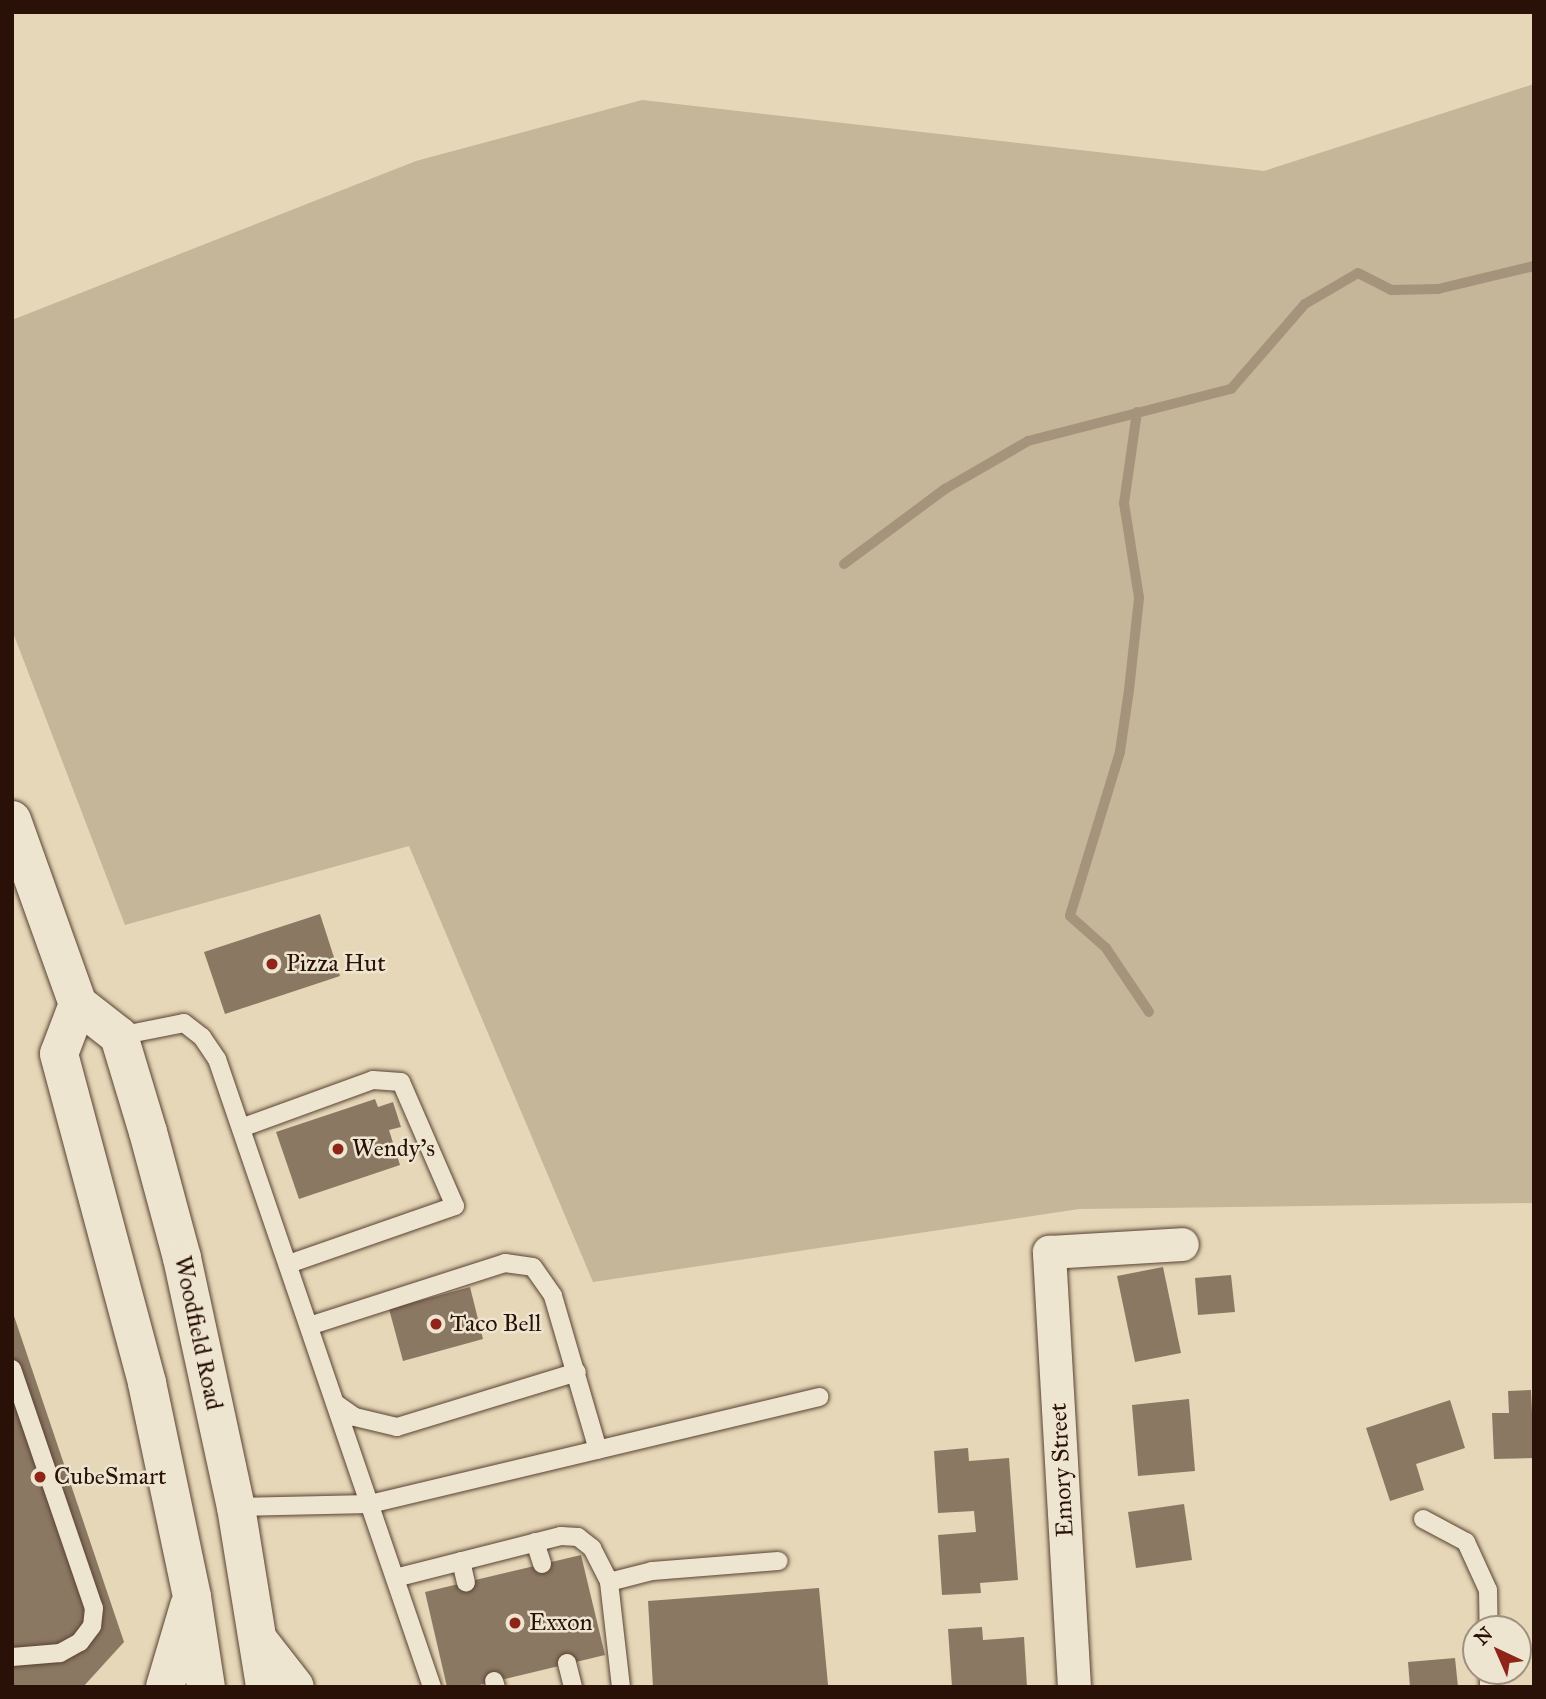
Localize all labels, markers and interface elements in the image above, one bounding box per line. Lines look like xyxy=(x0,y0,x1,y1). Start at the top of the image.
place label: Pizza Hut xyxy=(286,950,386,978)
marker: Pizza Hut xyxy=(264,956,280,972)
place label: Wendy's xyxy=(352,1135,435,1163)
marker: Wendy's xyxy=(330,1141,346,1157)
street label: Woodfield Road xyxy=(168,1253,228,1413)
place label: Taco Bell xyxy=(450,1310,542,1338)
marker: Taco Bell xyxy=(428,1316,444,1332)
street label: Emory Street xyxy=(1044,1402,1080,1538)
place label: CubeSmart xyxy=(54,1463,166,1491)
marker: CubeSmart xyxy=(32,1469,48,1485)
place label: Exxon xyxy=(529,1609,593,1637)
marker: Exxon xyxy=(507,1615,523,1631)
north arrow xyxy=(1462,1615,1532,1685)
text: N xyxy=(1470,1622,1497,1650)

